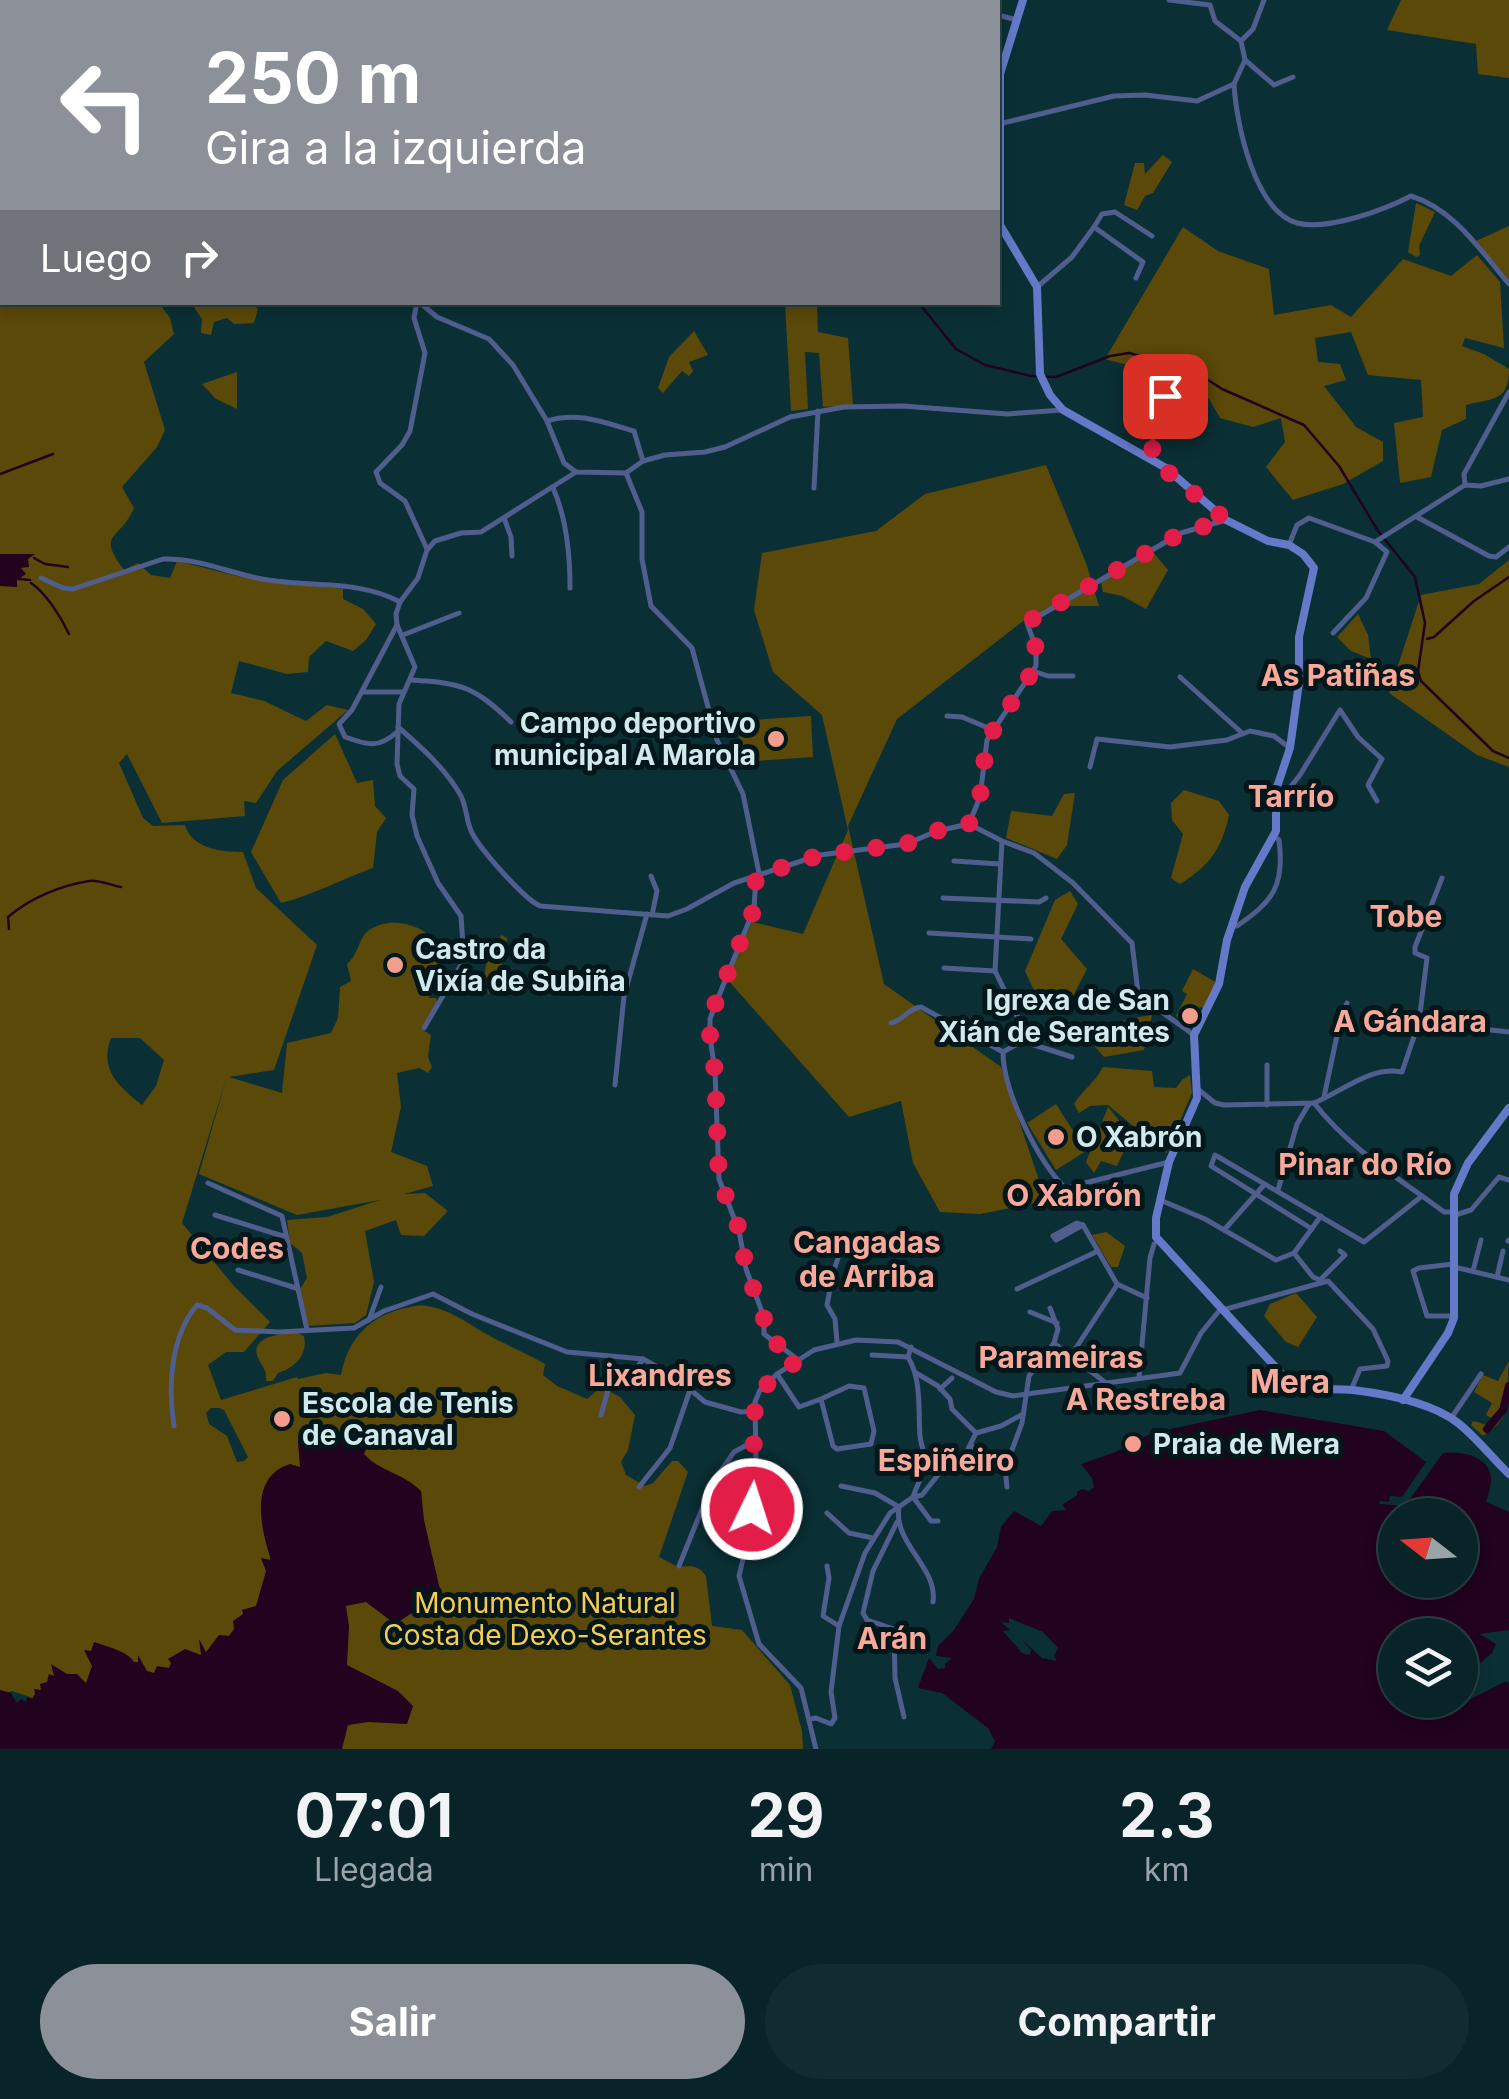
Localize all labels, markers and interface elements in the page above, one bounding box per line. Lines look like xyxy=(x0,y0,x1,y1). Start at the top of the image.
text: 250 m xyxy=(205,35,422,120)
icon: left xyxy=(40,40,170,170)
text: Gira a la izquierda xyxy=(205,120,587,175)
icon: right xyxy=(172,230,227,285)
text: Luego xyxy=(40,235,152,281)
pin xyxy=(1123,354,1208,439)
icon: arrive xyxy=(1138,369,1193,424)
district label: As Patiñas xyxy=(1261,657,1415,693)
place label: Campo deportivo municipal A Marola xyxy=(494,706,756,772)
marker: Campo deportivo municipal A Marola xyxy=(765,728,787,750)
district label: Tarrío xyxy=(1248,778,1334,814)
district label: Tobe xyxy=(1370,898,1442,934)
place label: Castro da Vixía de Subiña xyxy=(415,932,626,998)
marker: Castro da Vixía de Subiña xyxy=(384,954,406,976)
place label: Igrexa de San Xián de Serantes xyxy=(938,983,1170,1049)
district label: A Gándara xyxy=(1333,1003,1487,1039)
marker: Igrexa de San Xián de Serantes xyxy=(1179,1005,1201,1027)
place label: O Xabrón xyxy=(1076,1120,1203,1154)
marker: O Xabrón xyxy=(1045,1126,1067,1148)
district label: Pinar do Río xyxy=(1278,1146,1452,1182)
district label: O Xabrón xyxy=(1006,1177,1142,1213)
district label: Cangadas de Arriba xyxy=(793,1224,941,1294)
district label: Codes xyxy=(190,1230,284,1266)
district label: Parameiras xyxy=(978,1339,1144,1375)
district label: Lixandres xyxy=(588,1357,732,1393)
district label: Mera xyxy=(1250,1362,1330,1401)
district label: A Restreba xyxy=(1066,1381,1226,1417)
place label: Escola de Tenis de Canaval xyxy=(302,1386,514,1452)
marker: Escola de Tenis de Canaval xyxy=(271,1408,293,1430)
place label: Praia de Mera xyxy=(1153,1427,1340,1461)
marker: Praia de Mera xyxy=(1122,1433,1144,1455)
district label: Espiñeiro xyxy=(878,1442,1014,1478)
position arrow xyxy=(700,1457,804,1561)
north arrow xyxy=(1378,1498,1478,1598)
map controls xyxy=(1378,1498,1478,1718)
park label: Monumento Natural Costa de Dexo-Serantes xyxy=(383,1586,707,1652)
button: layers xyxy=(1378,1618,1478,1718)
district label: Arán xyxy=(857,1620,927,1656)
text: 07:01 xyxy=(295,1779,453,1851)
text: 29 xyxy=(748,1779,825,1851)
text: 2.3 xyxy=(1119,1779,1214,1851)
text: Llegada xyxy=(314,1850,434,1889)
text: min xyxy=(759,1850,814,1889)
text: km xyxy=(1144,1850,1190,1889)
button: Salir xyxy=(40,1964,745,2079)
button: Compartir xyxy=(765,1964,1469,2079)

